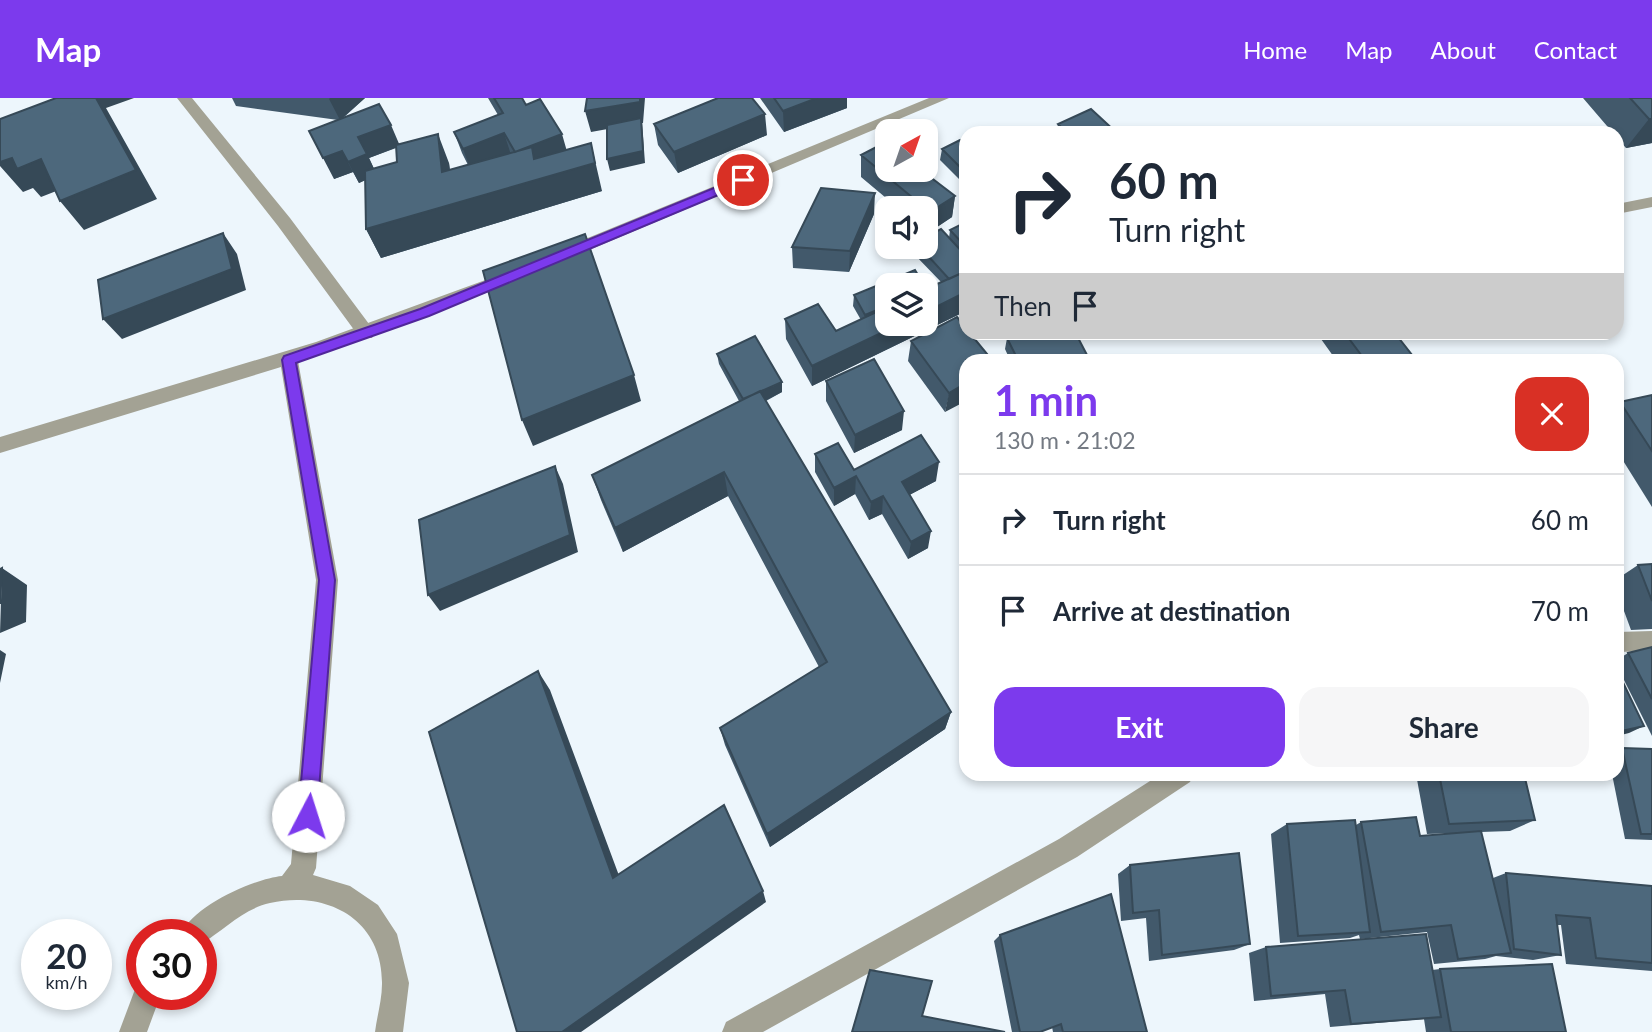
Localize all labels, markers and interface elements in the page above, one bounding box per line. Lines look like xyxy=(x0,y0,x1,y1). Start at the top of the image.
text: Map xyxy=(35,29,101,69)
text: Home xyxy=(1243,35,1307,64)
text: Map xyxy=(1345,35,1393,64)
text: About xyxy=(1431,35,1496,64)
text: Contact xyxy=(1534,35,1617,64)
north arrow xyxy=(875,119,938,182)
map controls xyxy=(875,119,938,336)
pin xyxy=(713,150,773,210)
text: 60 m xyxy=(1109,151,1219,209)
icon: right xyxy=(994,154,1085,245)
icon: arrive xyxy=(724,161,762,199)
button: sound xyxy=(875,196,938,259)
text: Turn right xyxy=(1109,210,1245,249)
button: layers xyxy=(875,273,938,336)
icon: arrive xyxy=(1066,287,1104,325)
text: Then xyxy=(994,290,1052,322)
text: 1 min xyxy=(994,375,1098,425)
button: close xyxy=(1515,377,1589,451)
text: 130 m · 21:02 xyxy=(994,426,1136,454)
icon: right xyxy=(994,501,1032,539)
text: Turn right xyxy=(1053,504,1166,536)
text: 60 m xyxy=(1531,504,1589,536)
icon: arrive xyxy=(994,592,1032,630)
text: Arrive at destination xyxy=(1053,595,1290,627)
text: 70 m xyxy=(1531,595,1589,627)
button: Exit xyxy=(994,687,1285,767)
button: Share xyxy=(1299,687,1589,767)
position arrow xyxy=(271,779,345,853)
speed limit sign: 30 xyxy=(126,919,217,1010)
text: 20 xyxy=(46,934,87,976)
text: km/h xyxy=(45,971,88,993)

